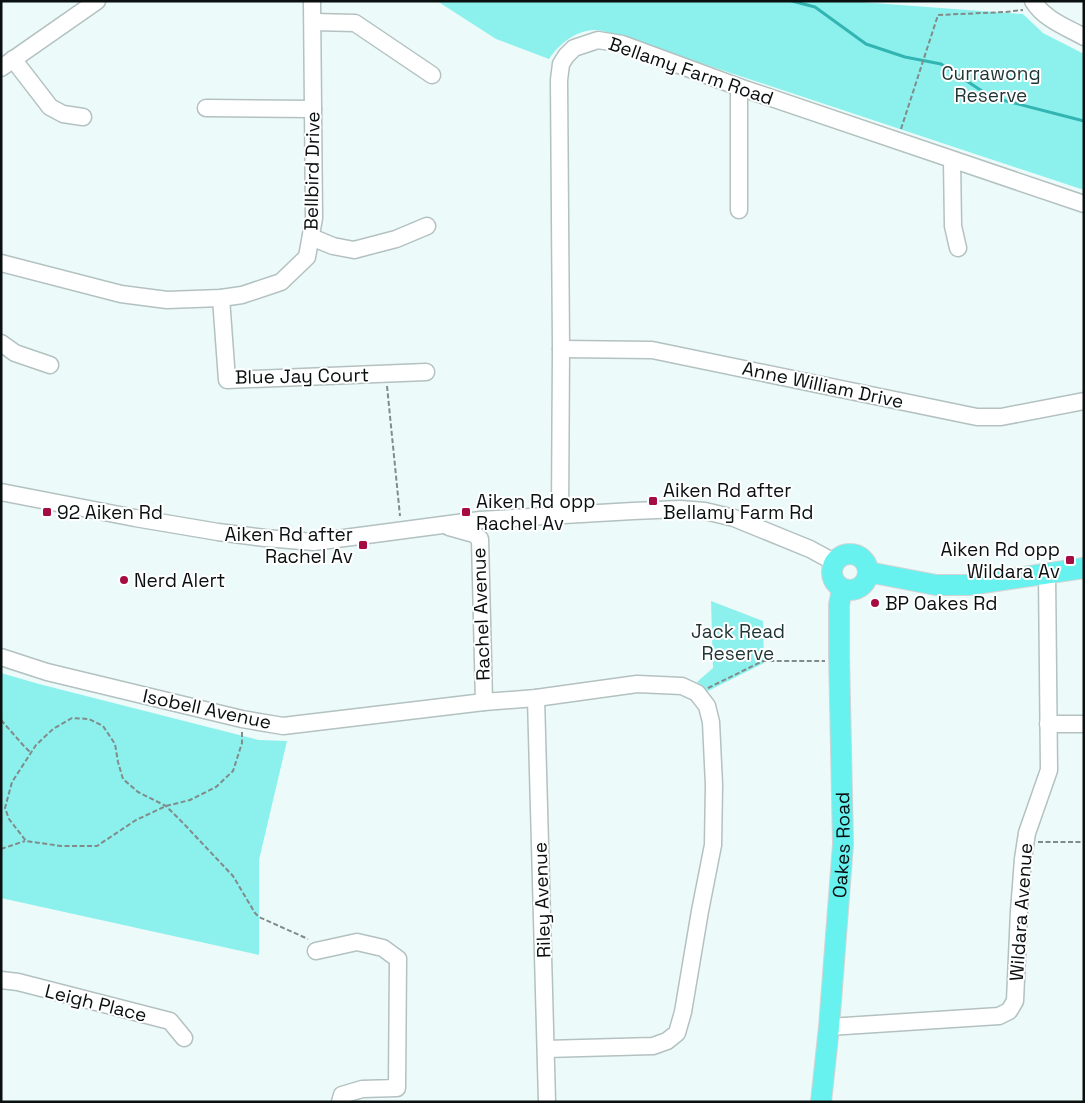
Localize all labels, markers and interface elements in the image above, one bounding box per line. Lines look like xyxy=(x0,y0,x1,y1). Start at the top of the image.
street label: Bellamy Farm Road xyxy=(605,31,777,111)
park label: Currawong Reserve xyxy=(941,61,1041,108)
street label: Bellbird Drive xyxy=(298,111,326,231)
street label: Anne William Drive xyxy=(740,356,906,414)
street label: Blue Jay Court xyxy=(235,362,369,390)
place label: Aiken Rd after Bellamy Farm Rd xyxy=(663,478,813,525)
place label: Aiken Rd opp Rachel Av xyxy=(476,489,595,536)
marker: Aiken Rd after Bellamy Farm Rd xyxy=(647,495,659,507)
place label: 92 Aiken Rd xyxy=(57,500,163,525)
marker: 92 Aiken Rd xyxy=(41,506,53,518)
marker: Aiken Rd opp Rachel Av xyxy=(460,506,472,518)
place label: Aiken Rd after Rachel Av xyxy=(225,522,353,569)
place label: Aiken Rd opp Wildara Av xyxy=(941,537,1060,584)
marker: Aiken Rd after Rachel Av xyxy=(357,539,369,551)
street label: Rachel Avenue xyxy=(466,547,496,681)
marker: Aiken Rd opp Wildara Av xyxy=(1064,554,1076,566)
place label: Nerd Alert xyxy=(134,568,225,593)
marker: Nerd Alert xyxy=(118,574,130,586)
place label: BP Oakes Rd xyxy=(885,591,998,616)
marker: BP Oakes Rd xyxy=(869,597,881,609)
park label: Jack Read Reserve xyxy=(691,619,785,666)
street label: Isobell Avenue xyxy=(140,683,274,735)
street label: Oakes Road xyxy=(826,792,856,899)
street label: Riley Avenue xyxy=(527,842,557,958)
street label: Wildara Avenue xyxy=(1004,842,1038,982)
street label: Leigh Place xyxy=(42,978,150,1028)

